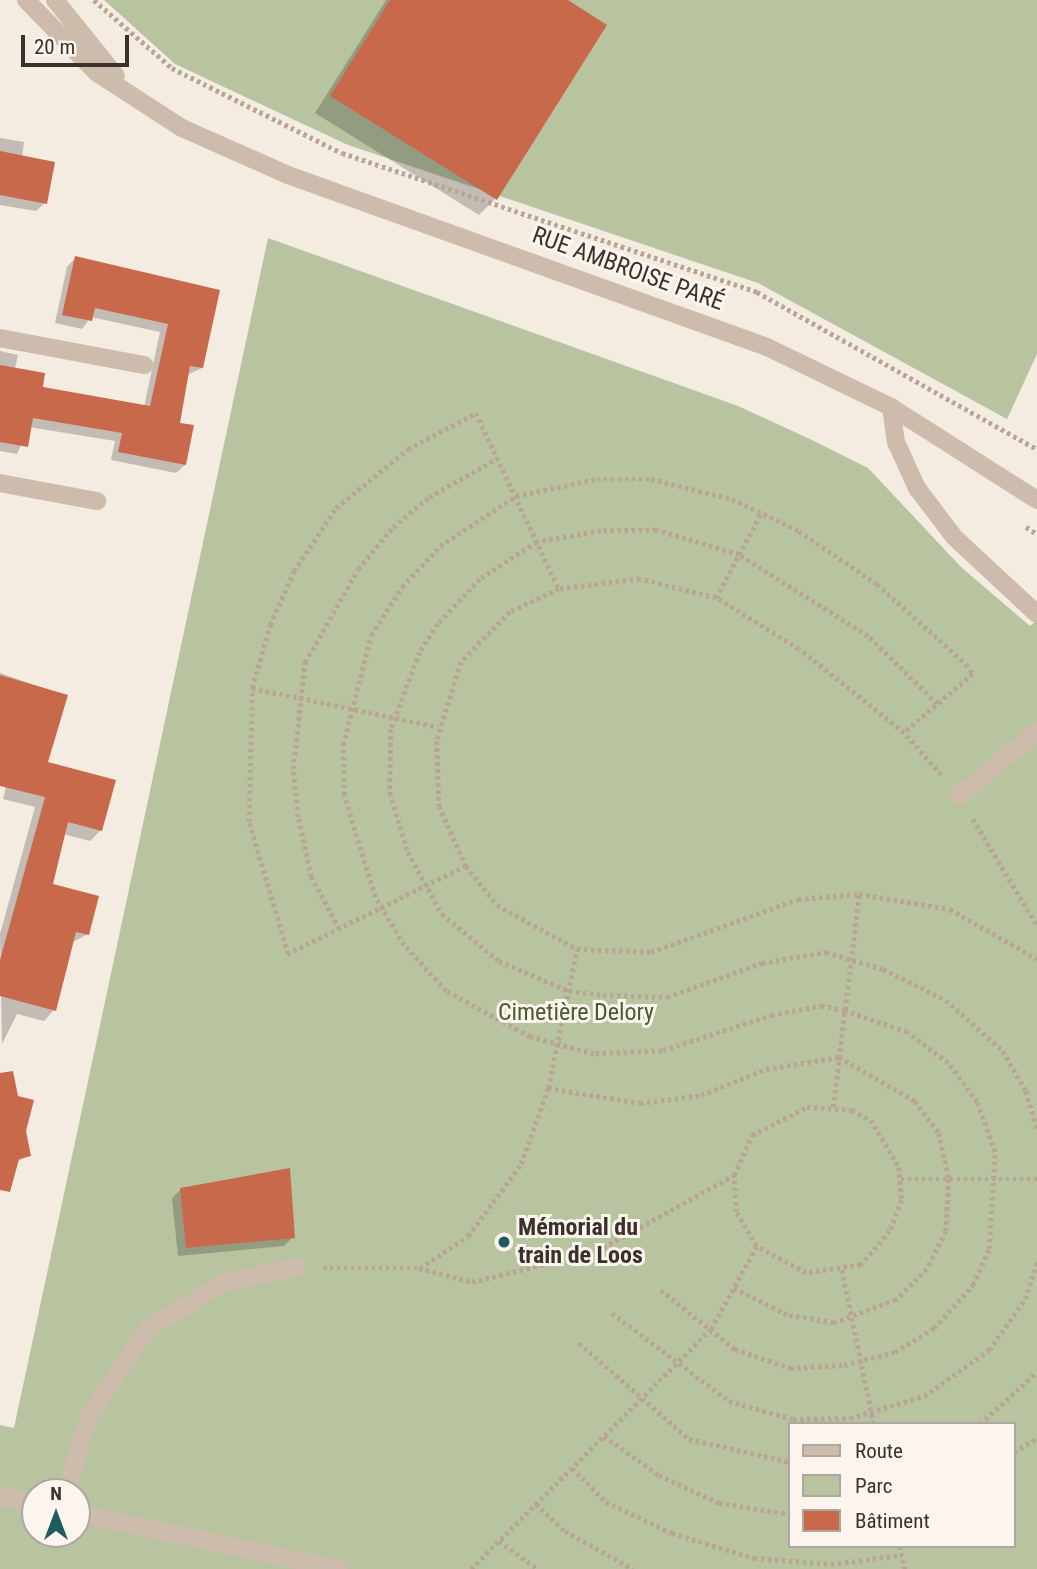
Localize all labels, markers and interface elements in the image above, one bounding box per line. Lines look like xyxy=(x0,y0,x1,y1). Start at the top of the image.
scale bar xyxy=(24,21,133,65)
text: 20 m xyxy=(34,35,75,59)
street label: RUE AMBROISE PARÉ xyxy=(528,221,728,317)
park label: Cimetière Delory xyxy=(498,999,654,1027)
place label: Mémorial du train de Loos xyxy=(518,1214,643,1270)
marker: Mémorial du train de Loos xyxy=(496,1234,512,1250)
legend xyxy=(788,1422,1016,1548)
text: Route xyxy=(855,1439,903,1463)
text: Parc xyxy=(855,1474,893,1498)
north arrow xyxy=(21,1478,91,1548)
text: N xyxy=(50,1482,62,1505)
text: Bâtiment xyxy=(855,1509,930,1533)

